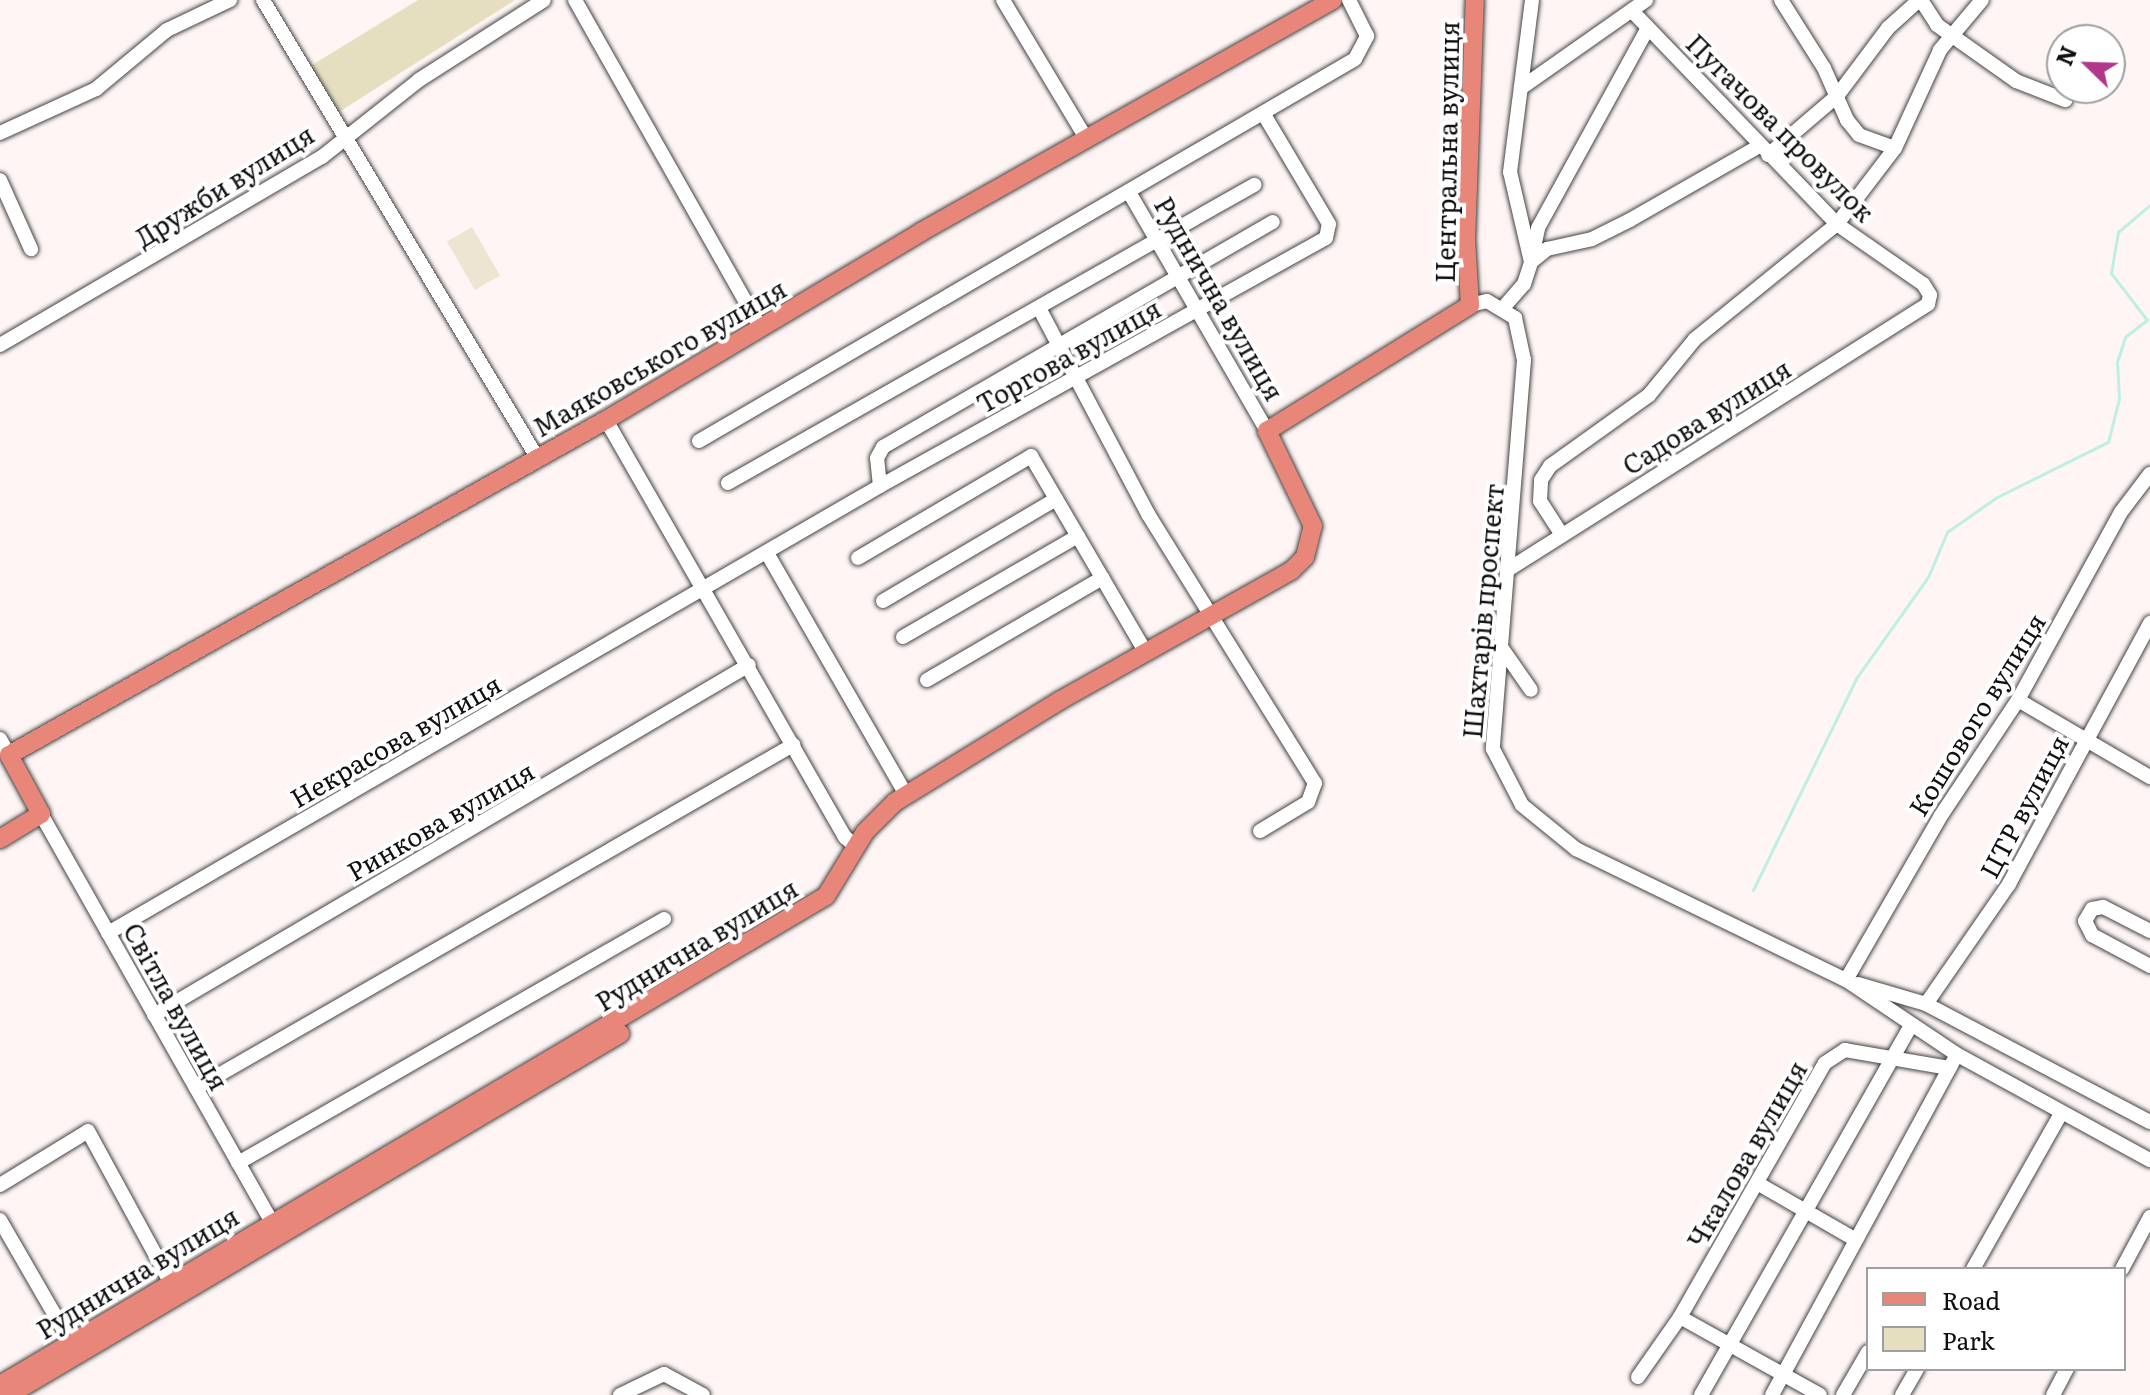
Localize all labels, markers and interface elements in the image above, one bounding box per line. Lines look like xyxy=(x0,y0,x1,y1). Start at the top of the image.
street label: Центральна вулиця xyxy=(1428,21,1464,283)
north arrow xyxy=(2046,24,2126,104)
street label: Пугачова провулок xyxy=(1681,27,1881,227)
text: N xyxy=(2046,40,2084,70)
street label: Дружби вулиця xyxy=(129,118,319,252)
street label: Руднична вулиця xyxy=(1149,191,1291,405)
street label: Маяковського вулиця xyxy=(527,272,791,442)
street label: Торгова вулиця xyxy=(970,291,1166,419)
street label: Садова вулиця xyxy=(1616,352,1796,480)
street label: Шахтарів проспект xyxy=(1455,482,1509,740)
street label: Кошового вулиця xyxy=(1901,607,2051,821)
street label: Некрасова вулиця xyxy=(284,667,506,813)
street label: ЦТР вулиця xyxy=(1972,729,2074,883)
street label: Ринкова вулиця xyxy=(341,754,539,886)
street label: Руднична вулиця xyxy=(589,871,803,1017)
street label: Світла вулиця xyxy=(118,917,236,1095)
street label: Чкалова вулиця xyxy=(1680,1055,1812,1253)
street label: Руднична вулиця xyxy=(30,1199,244,1345)
legend xyxy=(1866,1267,2126,1371)
text: Road xyxy=(1942,1282,2000,1317)
text: Park xyxy=(1942,1322,1995,1357)

